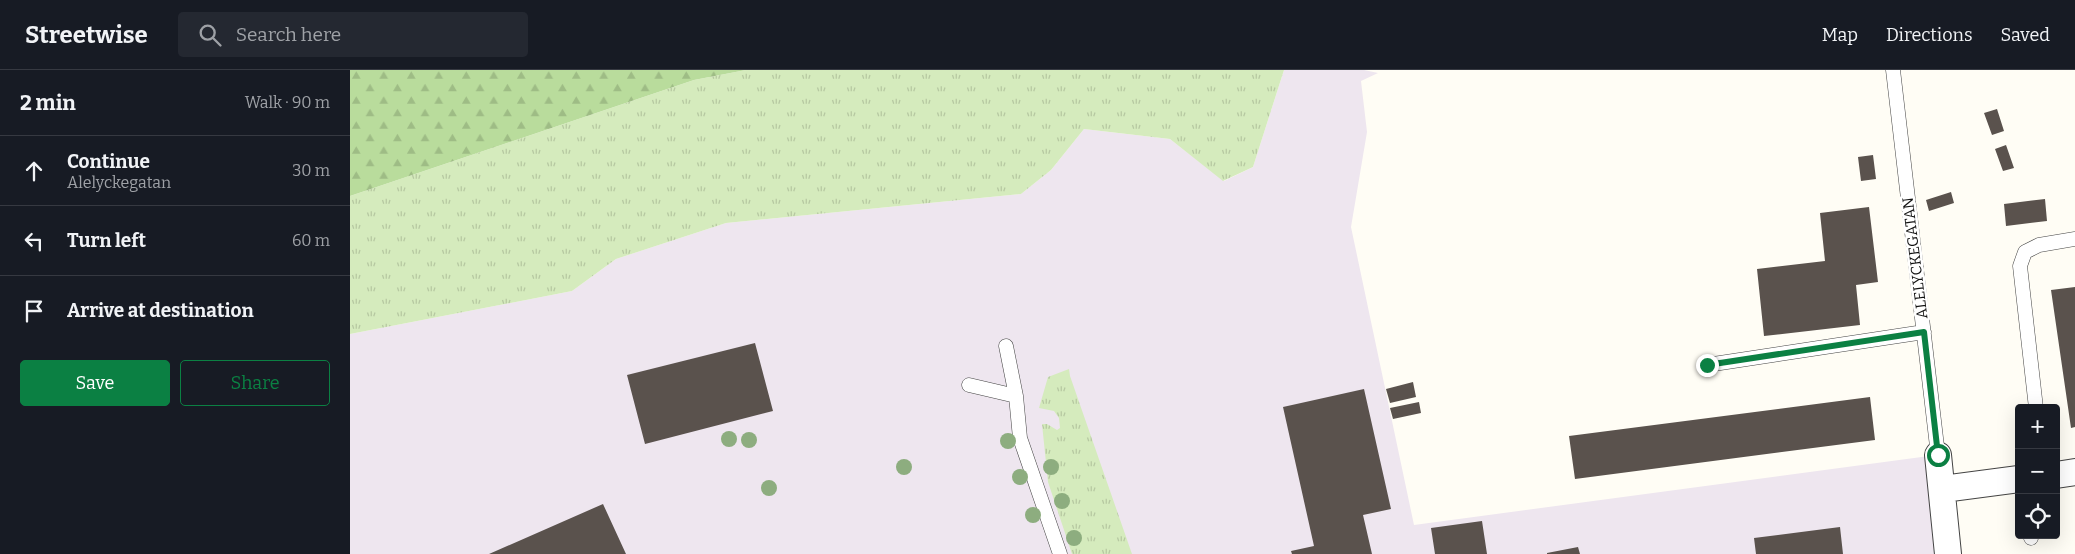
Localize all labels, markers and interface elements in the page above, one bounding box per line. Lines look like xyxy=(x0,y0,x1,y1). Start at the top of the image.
search box xyxy=(178,12,528,57)
text: Streetwise xyxy=(25,21,148,49)
icon: search xyxy=(196,21,224,49)
text: Search here xyxy=(236,23,341,46)
text: Map xyxy=(1822,24,1858,46)
text: Directions xyxy=(1886,24,1973,46)
text: Saved xyxy=(2001,24,2050,46)
text: 2 min xyxy=(20,90,76,116)
text: Walk · 90 m xyxy=(245,93,330,112)
text: Continue xyxy=(67,150,150,173)
icon: ahead xyxy=(20,157,48,185)
text: 30 m xyxy=(292,161,330,180)
text: Alelyckegatan xyxy=(67,173,171,192)
street label: ALELYCKEGATAN xyxy=(1899,196,1931,320)
icon: left xyxy=(20,227,48,255)
text: Turn left xyxy=(67,229,146,252)
text: 60 m xyxy=(292,231,330,250)
icon: arrive xyxy=(20,297,48,325)
text: Arrive at destination xyxy=(67,299,254,322)
route end xyxy=(1696,354,1719,377)
button: Save xyxy=(20,360,170,406)
button: Share xyxy=(180,360,330,406)
map controls xyxy=(2015,404,2060,539)
button: + xyxy=(2015,404,2060,449)
route start xyxy=(1927,444,1950,467)
button: − xyxy=(2015,449,2060,494)
button: locate xyxy=(2015,494,2060,539)

